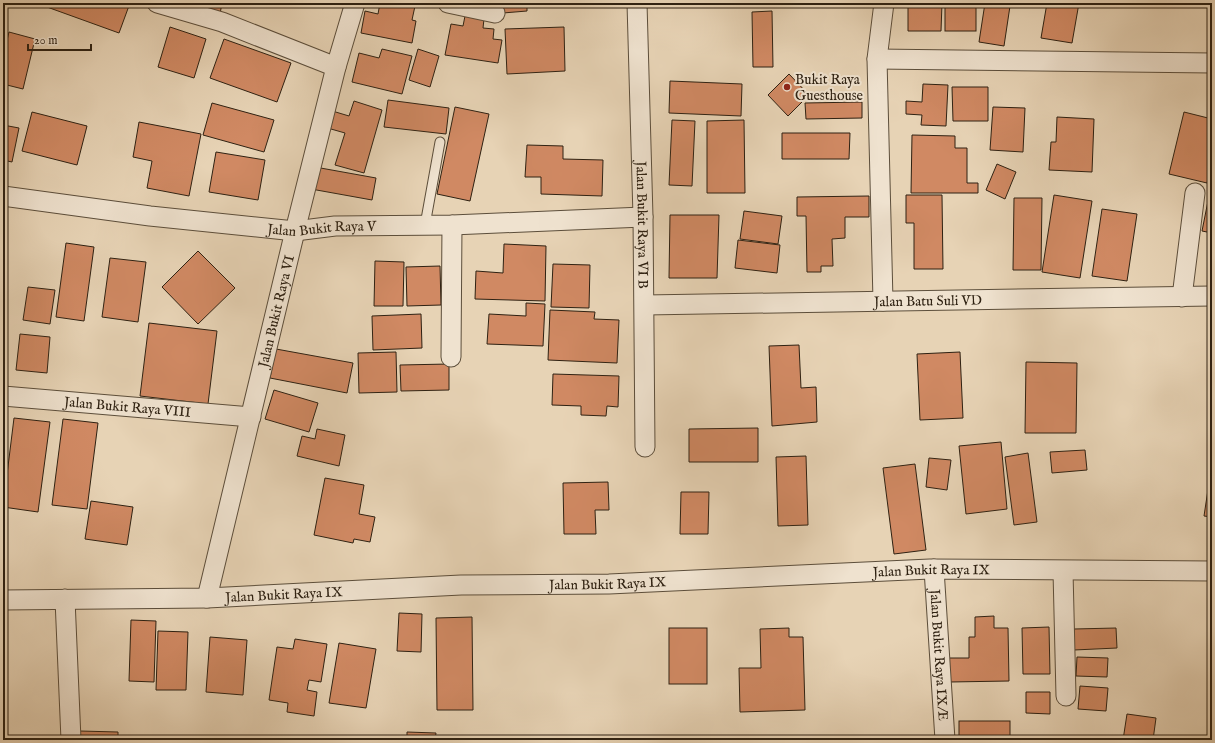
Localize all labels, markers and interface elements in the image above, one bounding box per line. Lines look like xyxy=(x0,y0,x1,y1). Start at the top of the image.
scale bar xyxy=(28,26,91,52)
text: 20 m xyxy=(34,33,57,48)
place label: Bukit Raya Guesthouse xyxy=(795,71,864,105)
marker: Bukit Raya Guesthouse xyxy=(782,82,792,92)
street label: Jalan Bukit Raya VI B xyxy=(631,159,652,289)
street label: Jalan Bukit Raya V xyxy=(264,218,377,241)
street label: Jalan Bukit Raya VI xyxy=(254,253,299,371)
street label: Jalan Batu Suli VD xyxy=(872,292,982,311)
street label: Jalan Bukit Raya VIII xyxy=(61,393,192,422)
street label: Jalan Bukit Raya IX xyxy=(870,561,991,582)
street label: Jalan Bukit Raya IX xyxy=(547,573,667,594)
street label: Jalan Bukit Raya IX xyxy=(223,583,344,607)
street label: Jalan Bukit Raya IX/E xyxy=(925,587,952,721)

